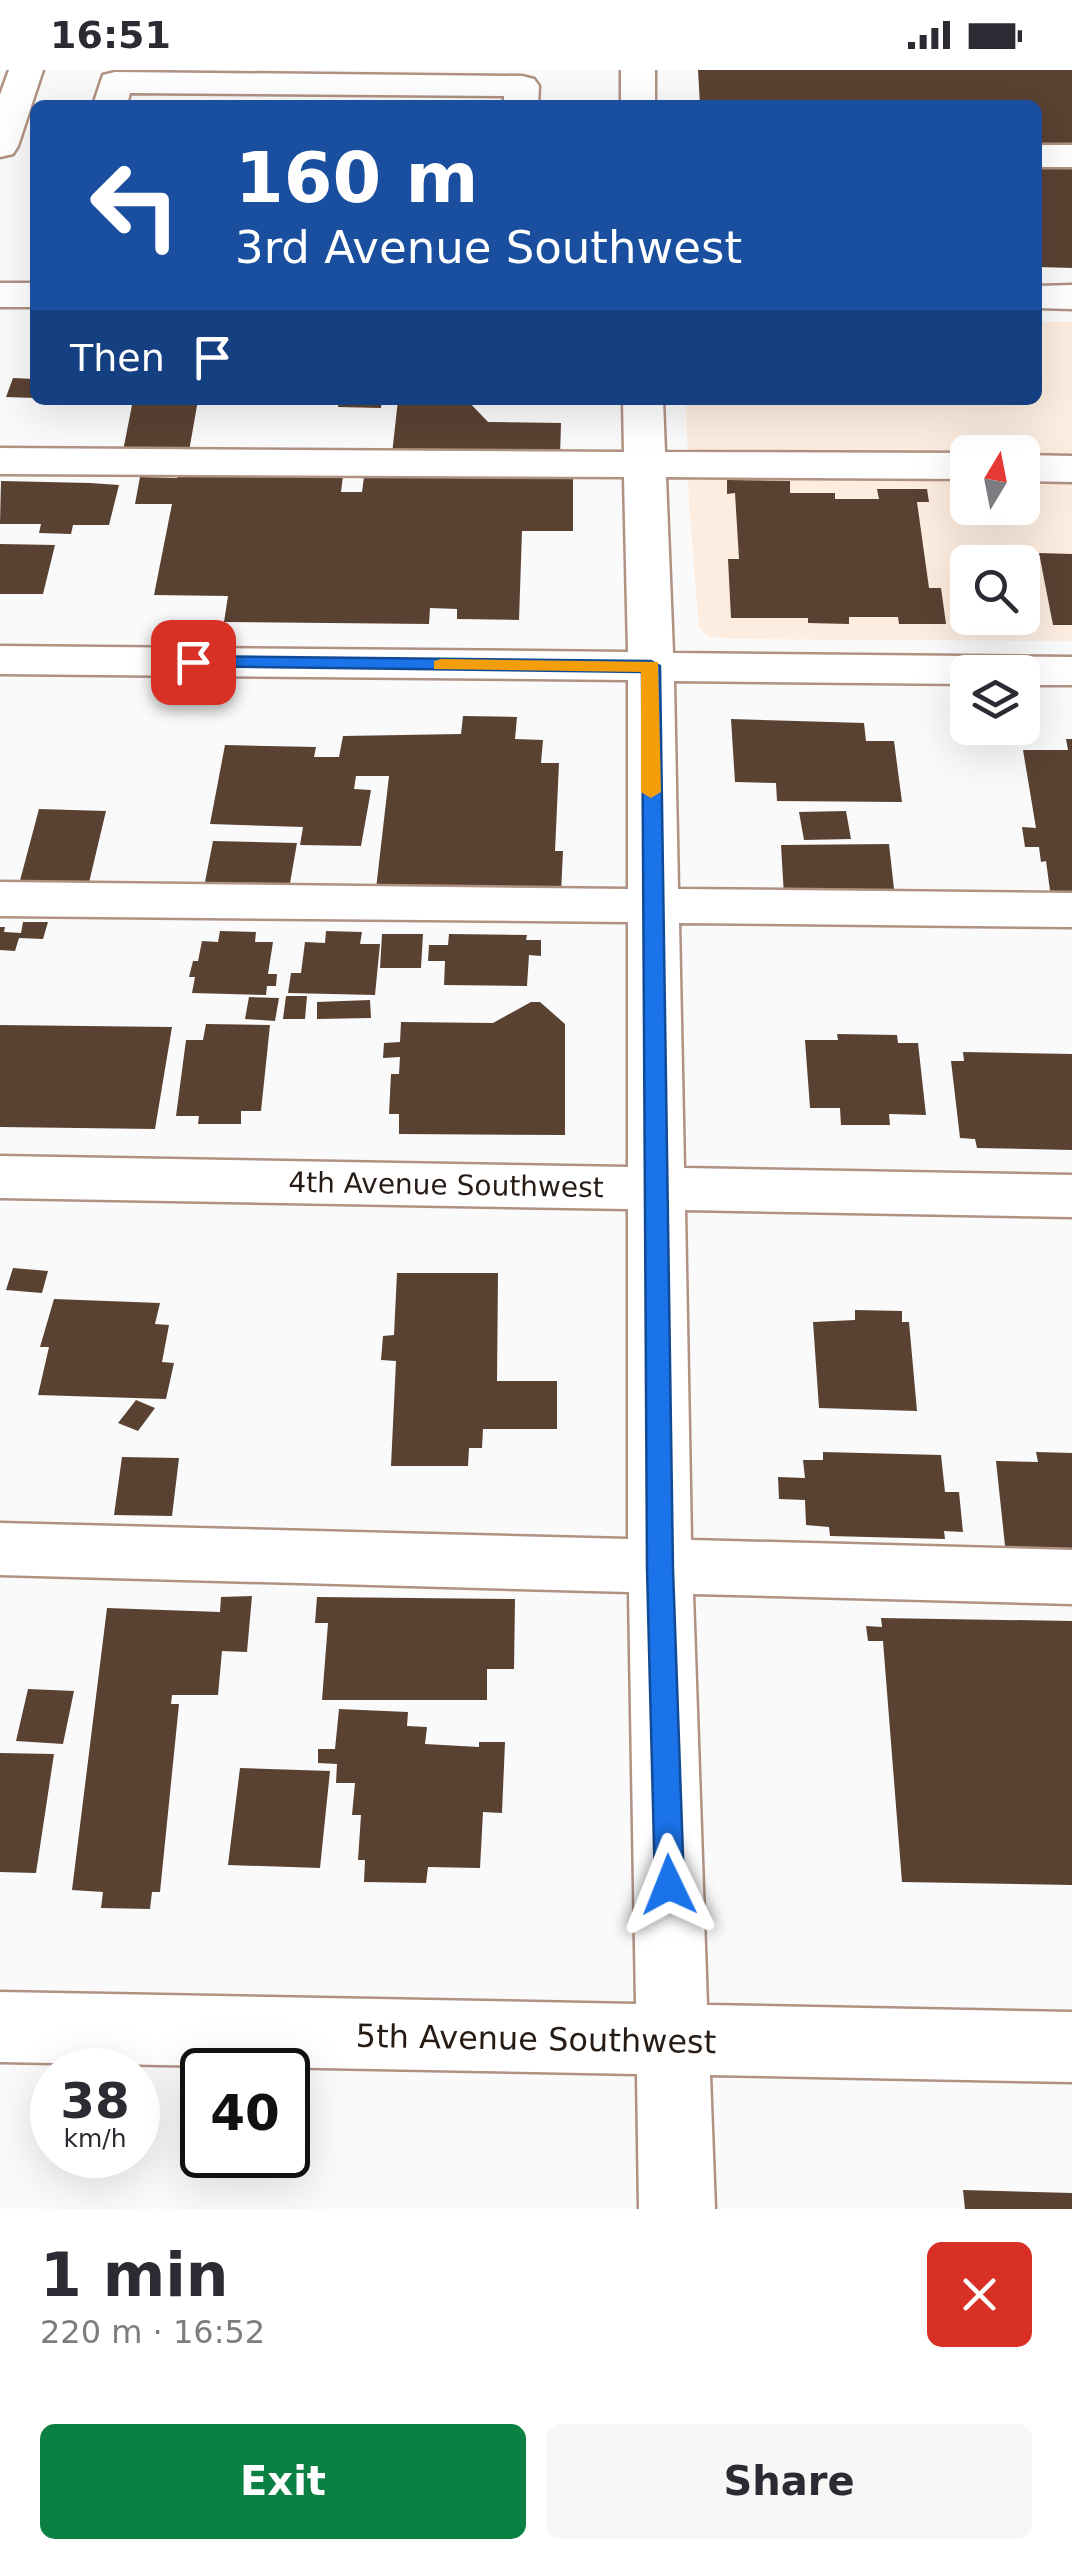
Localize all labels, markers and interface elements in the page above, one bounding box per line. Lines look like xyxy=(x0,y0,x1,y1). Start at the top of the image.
text: 16:51 xyxy=(50,13,171,57)
text: 160 m xyxy=(235,137,478,219)
icon: left xyxy=(70,140,200,270)
text: 3rd Avenue Southwest xyxy=(235,221,742,274)
icon: arrive xyxy=(185,330,240,385)
text: Then xyxy=(70,336,165,380)
north arrow xyxy=(950,435,1040,525)
map controls xyxy=(950,435,1040,745)
button: search xyxy=(950,545,1040,635)
pin xyxy=(151,620,236,705)
icon: arrive xyxy=(166,635,221,690)
button: layers xyxy=(950,655,1040,745)
street label: 4th Avenue Southwest xyxy=(288,1166,604,1204)
position arrow xyxy=(617,1833,721,1937)
street label: 5th Avenue Southwest xyxy=(355,2017,717,2061)
speed limit sign: 40 xyxy=(180,2048,310,2178)
text: 38 xyxy=(60,2072,130,2130)
text: km/h xyxy=(63,2124,127,2153)
text: 1 min xyxy=(40,2240,228,2310)
button: close xyxy=(927,2242,1032,2347)
text: 220 m · 16:52 xyxy=(40,2313,265,2351)
button: Exit xyxy=(40,2424,526,2539)
button: Share xyxy=(546,2424,1032,2539)

